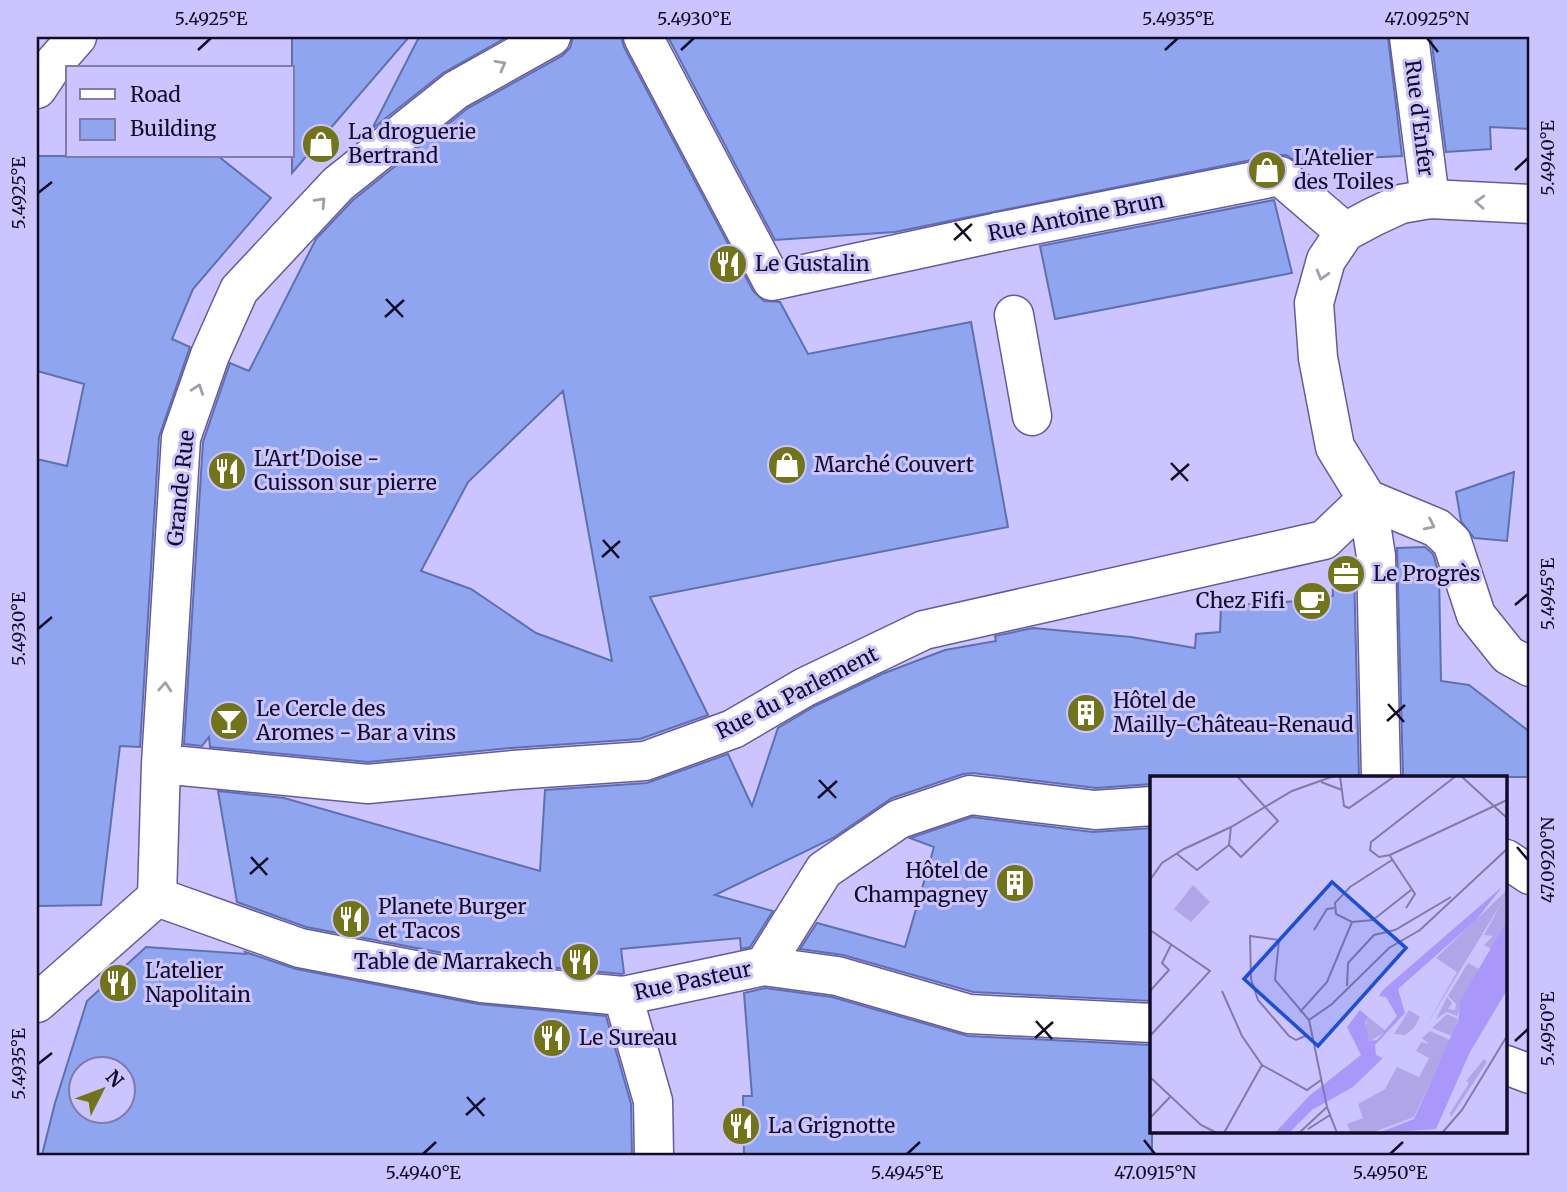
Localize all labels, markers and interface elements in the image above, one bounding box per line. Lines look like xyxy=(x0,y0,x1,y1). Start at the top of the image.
text: 5.4925°E xyxy=(175,7,248,30)
text: 5.4930°E xyxy=(657,7,732,30)
text: 5.4935°E xyxy=(1142,7,1215,30)
text: 47.0925°N xyxy=(1385,7,1469,30)
street label: Rue d'Enfer xyxy=(1399,58,1440,178)
one-way arrow xyxy=(494,60,507,73)
legend xyxy=(66,66,294,158)
text: Road xyxy=(130,81,181,108)
text: Building xyxy=(130,115,217,142)
place label: La droguerie Bertrand xyxy=(348,118,476,169)
text: 5.4940°E xyxy=(1536,120,1559,196)
shop icon: La droguerie Bertrand xyxy=(300,123,342,165)
place label: L'Atelier des Toiles xyxy=(1294,144,1394,195)
shop icon: L'Atelier des Toiles xyxy=(1246,149,1288,191)
text: 5.4925°E xyxy=(7,156,30,229)
street label: Rue Antoine Brun xyxy=(986,186,1166,247)
one-way arrow xyxy=(1474,194,1485,209)
one-way arrow xyxy=(313,197,326,210)
restaurant icon: Le Gustalin xyxy=(707,243,749,285)
place label: Le Gustalin xyxy=(755,250,870,277)
one-way arrow xyxy=(1315,269,1330,281)
one-way arrow xyxy=(190,384,204,396)
street label: Grande Rue xyxy=(161,429,200,547)
shop icon: Marché Couvert xyxy=(766,444,808,486)
place label: L'Art'Doise - Cuisson sur pierre xyxy=(254,445,437,496)
restaurant icon: L'Art'Doise - Cuisson sur pierre xyxy=(206,450,248,492)
place label: Marché Couvert xyxy=(814,451,974,478)
one-way arrow xyxy=(1422,517,1435,531)
office icon: Le Progrès xyxy=(1325,553,1367,595)
text: 5.4945°E xyxy=(1536,557,1559,630)
place label: Le Progrès xyxy=(1373,560,1480,587)
cafe icon: Chez Fifi xyxy=(1291,580,1333,622)
place label: Chez Fifi xyxy=(1196,587,1285,614)
text: 5.4930°E xyxy=(7,591,30,666)
street label: Rue du Parlement xyxy=(711,640,882,745)
one-way arrow xyxy=(158,681,173,692)
place label: Hôtel de Mailly-Château-Renaud xyxy=(1113,687,1354,738)
building icon: Hôtel de Mailly-Château-Renaud xyxy=(1065,692,1107,734)
place label: Le Cercle des Aromes - Bar a vins xyxy=(255,695,456,746)
bar icon: Le Cercle des Aromes - Bar a vins xyxy=(208,700,250,742)
inset map xyxy=(1150,776,1508,1132)
text: 47.0920°N xyxy=(1536,817,1559,903)
place label: Hôtel de Champagney xyxy=(854,857,989,908)
building icon: Hôtel de Champagney xyxy=(994,862,1036,904)
place label: Planete Burger et Tacos xyxy=(378,893,527,944)
restaurant icon: Planete Burger et Tacos xyxy=(330,898,372,940)
restaurant icon: Table de Marrakech xyxy=(559,941,601,983)
place label: Table de Marrakech xyxy=(354,948,553,975)
street label: Rue Pasteur xyxy=(632,955,754,1006)
place label: L'atelier Napolitain xyxy=(145,957,251,1008)
restaurant icon: L'atelier Napolitain xyxy=(97,962,139,1004)
text: 5.4950°E xyxy=(1536,991,1559,1066)
restaurant icon: Le Sureau xyxy=(531,1017,573,1059)
place label: Le Sureau xyxy=(579,1024,678,1051)
text: 5.4935°E xyxy=(7,1027,30,1100)
north arrow xyxy=(66,1056,136,1126)
text: N xyxy=(101,1065,129,1092)
restaurant icon: La Grignotte xyxy=(720,1105,762,1147)
place label: La Grignotte xyxy=(768,1112,895,1139)
text: 5.4940°E xyxy=(385,1161,461,1184)
text: 5.4945°E xyxy=(871,1161,944,1184)
text: 47.0915°N xyxy=(1114,1161,1196,1184)
text: 5.4950°E xyxy=(1353,1161,1428,1184)

